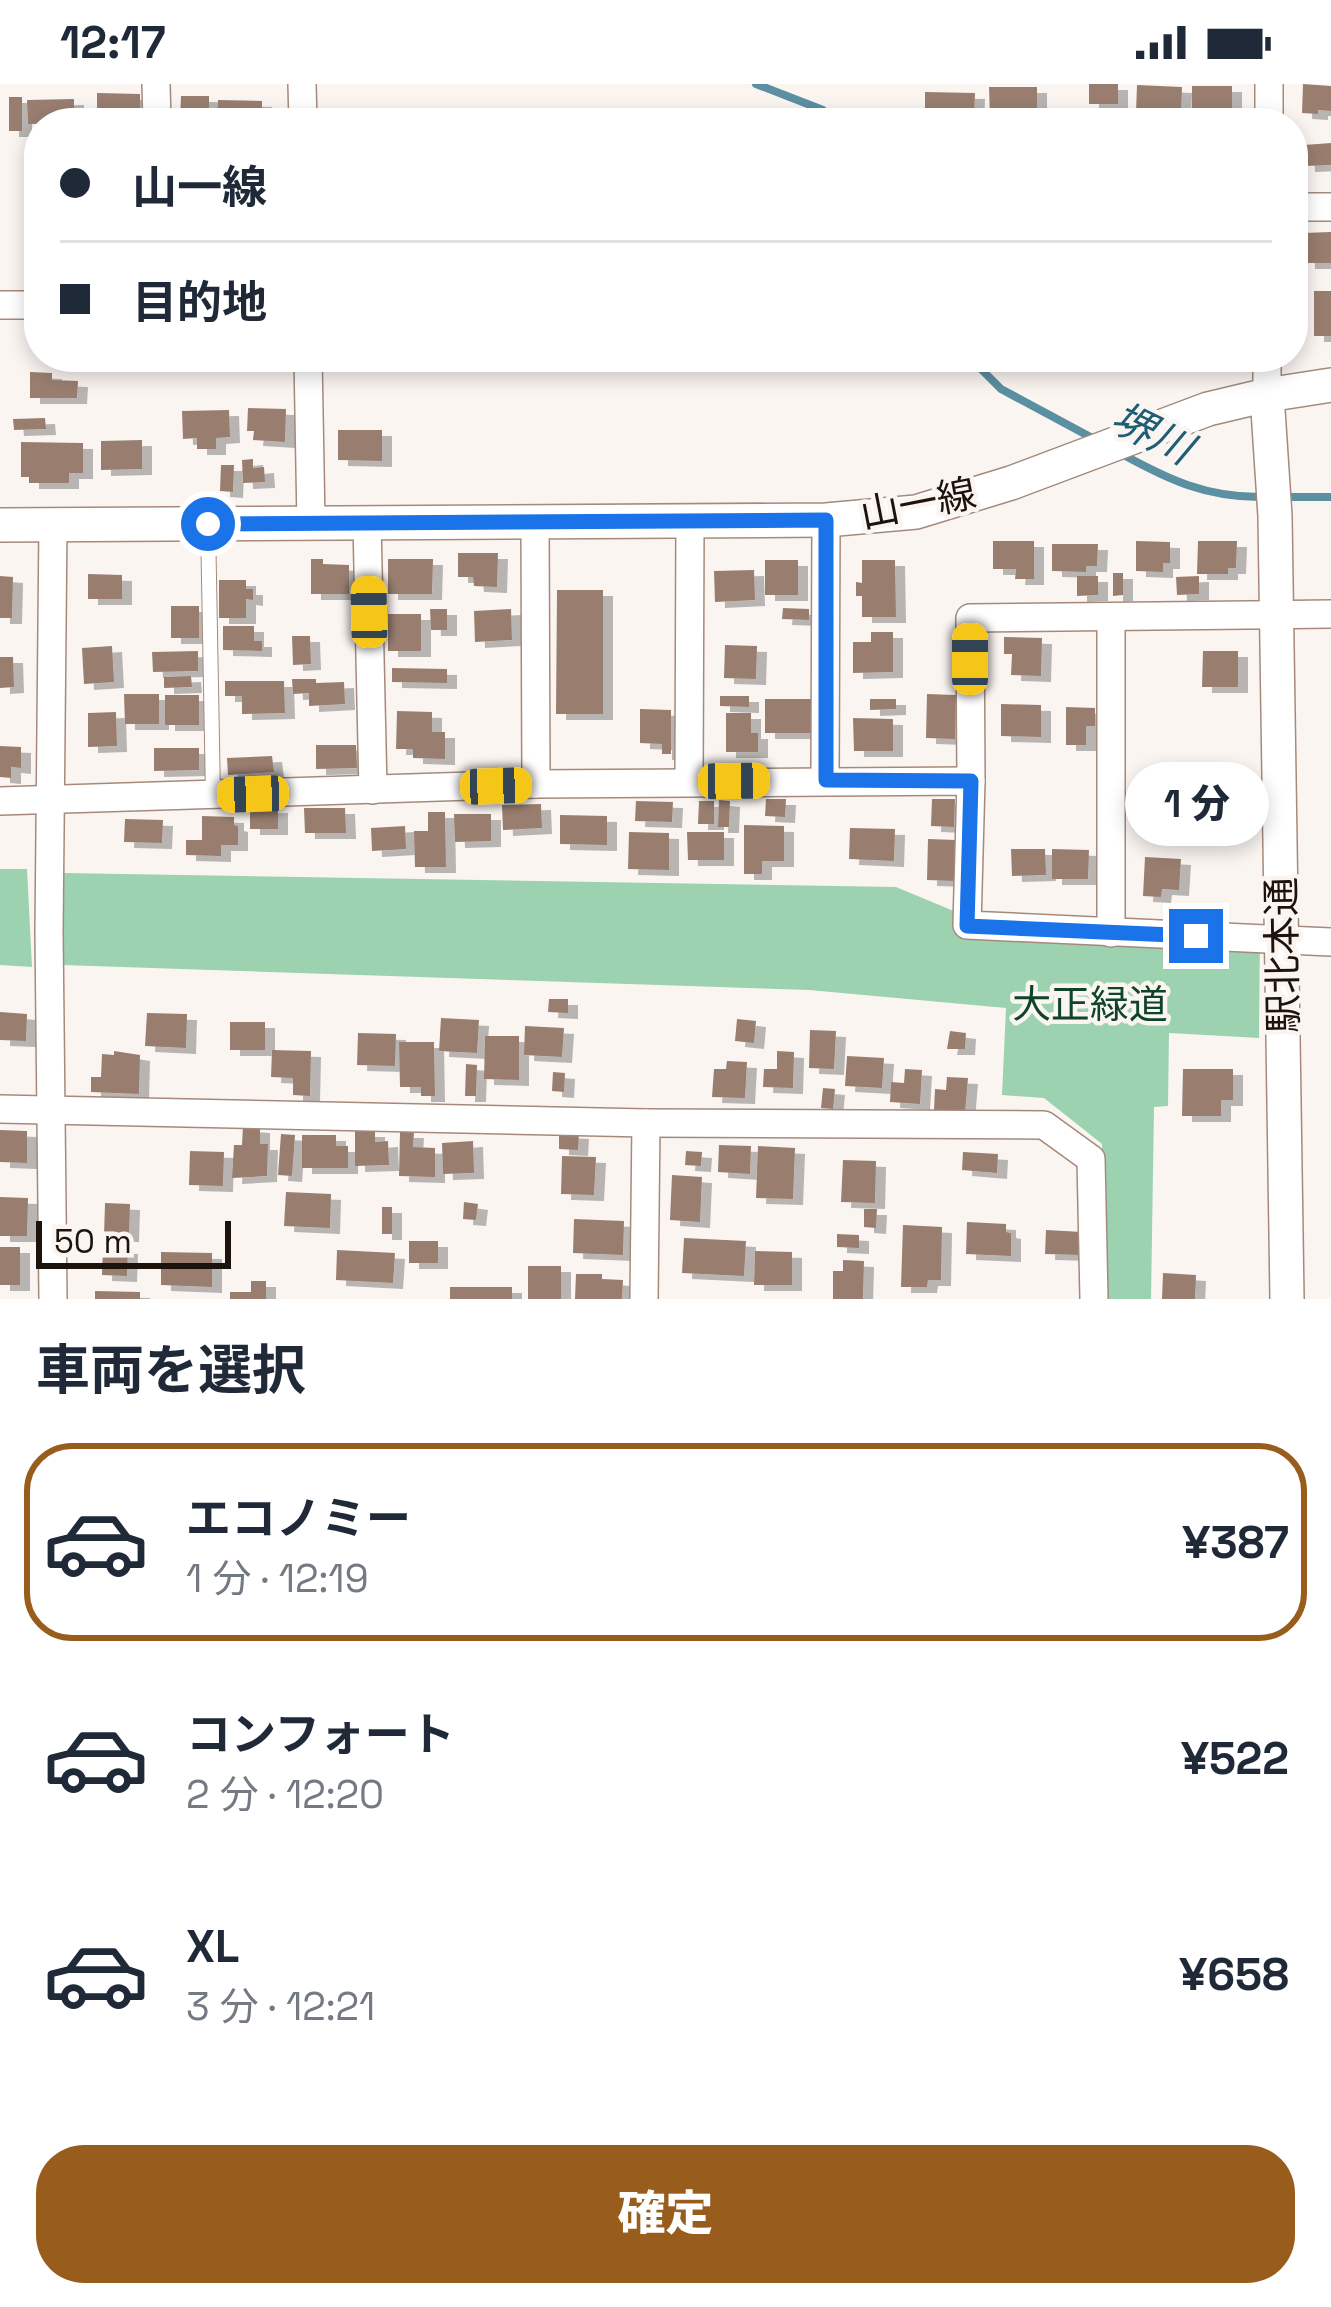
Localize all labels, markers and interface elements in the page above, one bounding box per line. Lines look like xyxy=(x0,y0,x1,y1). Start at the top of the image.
text: 12:17 xyxy=(60,14,166,71)
text: 山一線 xyxy=(132,159,267,216)
text: 目的地 xyxy=(132,274,267,331)
water label: 堺川 xyxy=(1102,391,1205,477)
street label: 山一線 xyxy=(856,468,980,539)
route start xyxy=(181,497,235,551)
car xyxy=(350,576,388,648)
car xyxy=(952,623,988,695)
car xyxy=(698,762,770,800)
callout: 1 分 xyxy=(1124,762,1268,846)
car xyxy=(459,767,533,805)
car xyxy=(216,775,290,813)
text: 1 分 xyxy=(1164,779,1230,828)
street label: 駅北本通 xyxy=(1257,877,1308,1033)
route end xyxy=(1169,909,1223,963)
park label: 大正緑道 xyxy=(1012,980,1168,1029)
scale bar xyxy=(36,1215,231,1268)
text: 50 m xyxy=(54,1221,132,1263)
text: 車両を選択 xyxy=(36,1336,306,1405)
icon: car xyxy=(42,1488,150,1596)
text: エコノミー xyxy=(186,1490,411,1547)
text: ¥387 xyxy=(1182,1514,1289,1571)
text: 1 分 · 12:19 xyxy=(186,1554,369,1603)
icon: car xyxy=(42,1704,150,1812)
text: コンフォート xyxy=(186,1706,455,1763)
text: ¥522 xyxy=(1181,1730,1289,1787)
text: 2 分 · 12:20 xyxy=(186,1770,384,1819)
text: XL xyxy=(186,1918,239,1975)
icon: car xyxy=(42,1920,150,2028)
text: ¥658 xyxy=(1179,1946,1289,2003)
text: 3 分 · 12:21 xyxy=(186,1982,375,2031)
button: 確定 xyxy=(36,2145,1295,2283)

